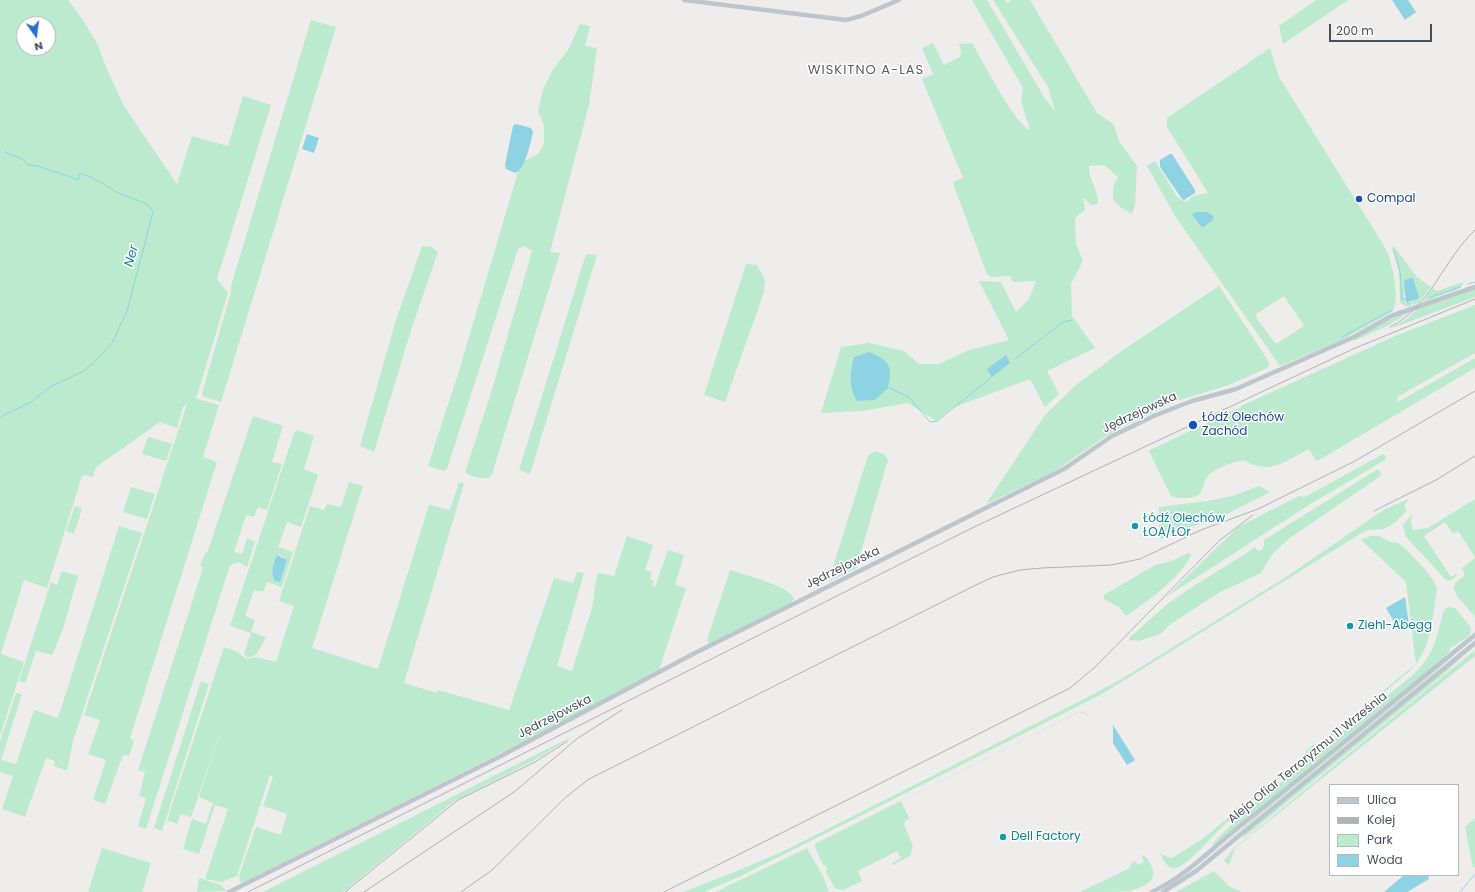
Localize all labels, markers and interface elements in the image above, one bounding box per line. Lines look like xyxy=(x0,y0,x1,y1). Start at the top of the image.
north arrow xyxy=(16,16,56,56)
scale bar xyxy=(1331,16,1434,42)
text: 200 m xyxy=(1336,22,1374,39)
text: N xyxy=(33,38,45,55)
district label: WISKITNO A-LAS xyxy=(808,63,924,79)
place label: Compal xyxy=(1367,192,1415,206)
marker: Compal xyxy=(1354,194,1364,204)
water label: Ner xyxy=(122,243,142,269)
street label: Jędrzejowska xyxy=(1101,389,1179,437)
place label: Łódź Olechów Zachód xyxy=(1202,411,1284,439)
marker: Łódź Olechów Zachód xyxy=(1187,419,1199,431)
place label: Łódź Olechów ŁOA/ŁOr xyxy=(1143,512,1225,540)
marker: Łódź Olechów ŁOA/ŁOr xyxy=(1130,521,1140,531)
street label: Jędrzejowska xyxy=(804,544,882,592)
place label: Ziehl-Abegg xyxy=(1358,619,1432,633)
marker: Ziehl-Abegg xyxy=(1345,621,1355,631)
street label: Aleja Ofiar Terroryzmu 11 Września xyxy=(1226,689,1390,827)
street label: Jędrzejowska xyxy=(516,692,594,742)
legend xyxy=(1329,784,1459,876)
text: Ulica xyxy=(1367,791,1396,808)
text: Kolej xyxy=(1367,811,1395,828)
place label: Dell Factory xyxy=(1011,830,1081,844)
text: Park xyxy=(1367,831,1393,848)
marker: Dell Factory xyxy=(998,832,1008,842)
text: Woda xyxy=(1367,851,1403,868)

